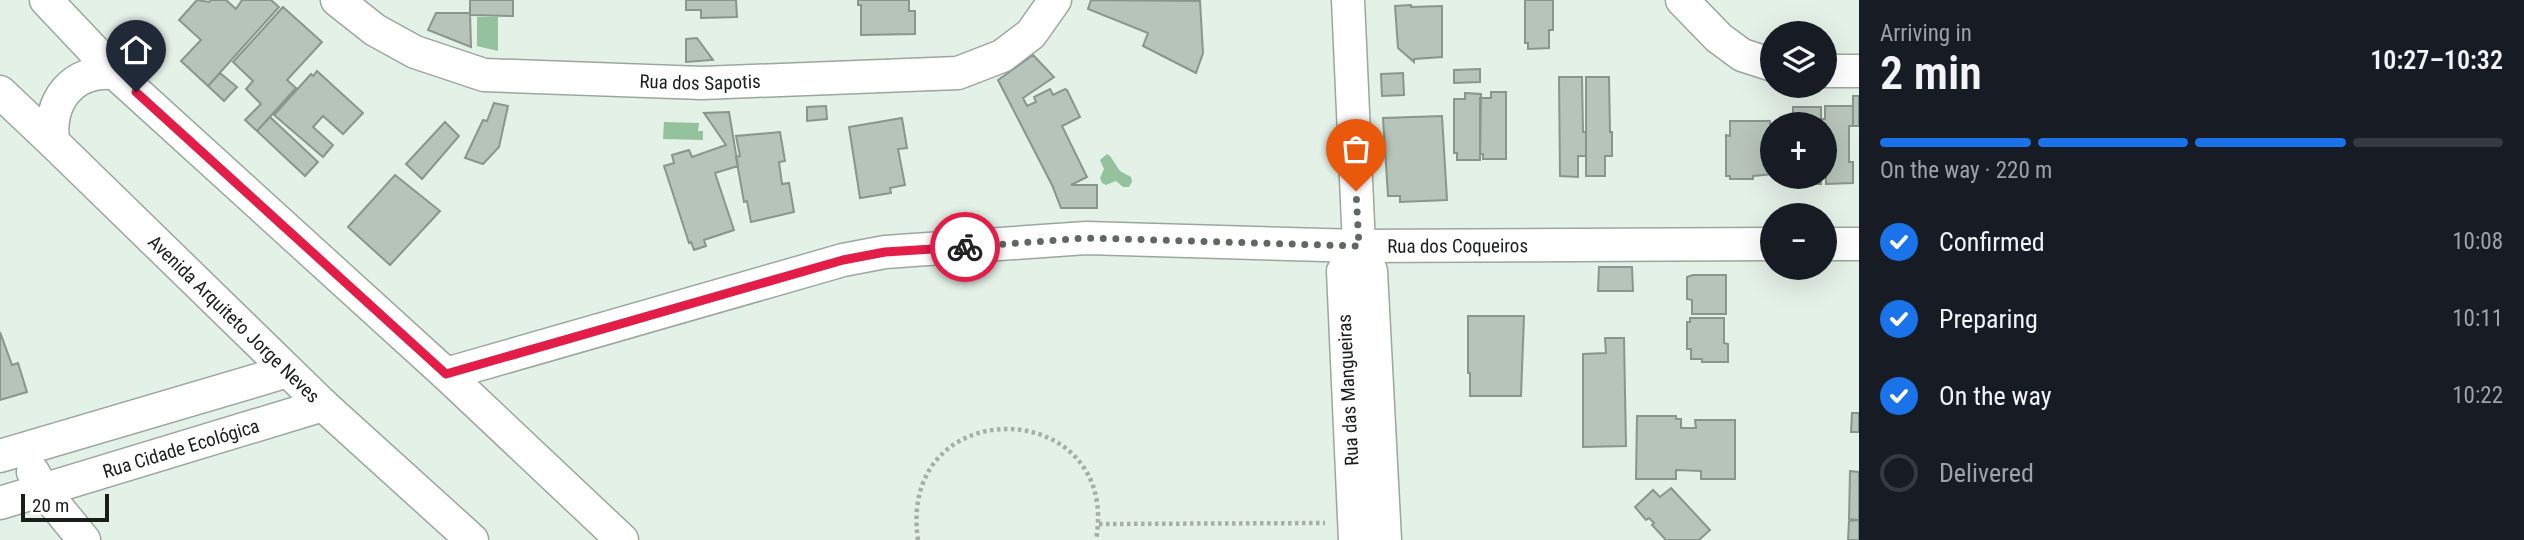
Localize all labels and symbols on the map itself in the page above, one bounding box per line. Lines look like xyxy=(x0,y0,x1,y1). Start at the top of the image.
pin xyxy=(106,20,166,92)
street label: Rua dos Sapotis xyxy=(639,69,761,95)
pin xyxy=(1326,119,1386,191)
courier xyxy=(930,212,1000,282)
street label: Avenida Arquiteto Jorge Neves xyxy=(144,230,325,407)
street label: Rua dos Coqueiros xyxy=(1387,234,1528,257)
street label: Rua das Mangueiras xyxy=(1333,314,1363,466)
street label: Rua Cidade Ecológica xyxy=(100,414,262,483)
scale bar xyxy=(21,491,108,523)

